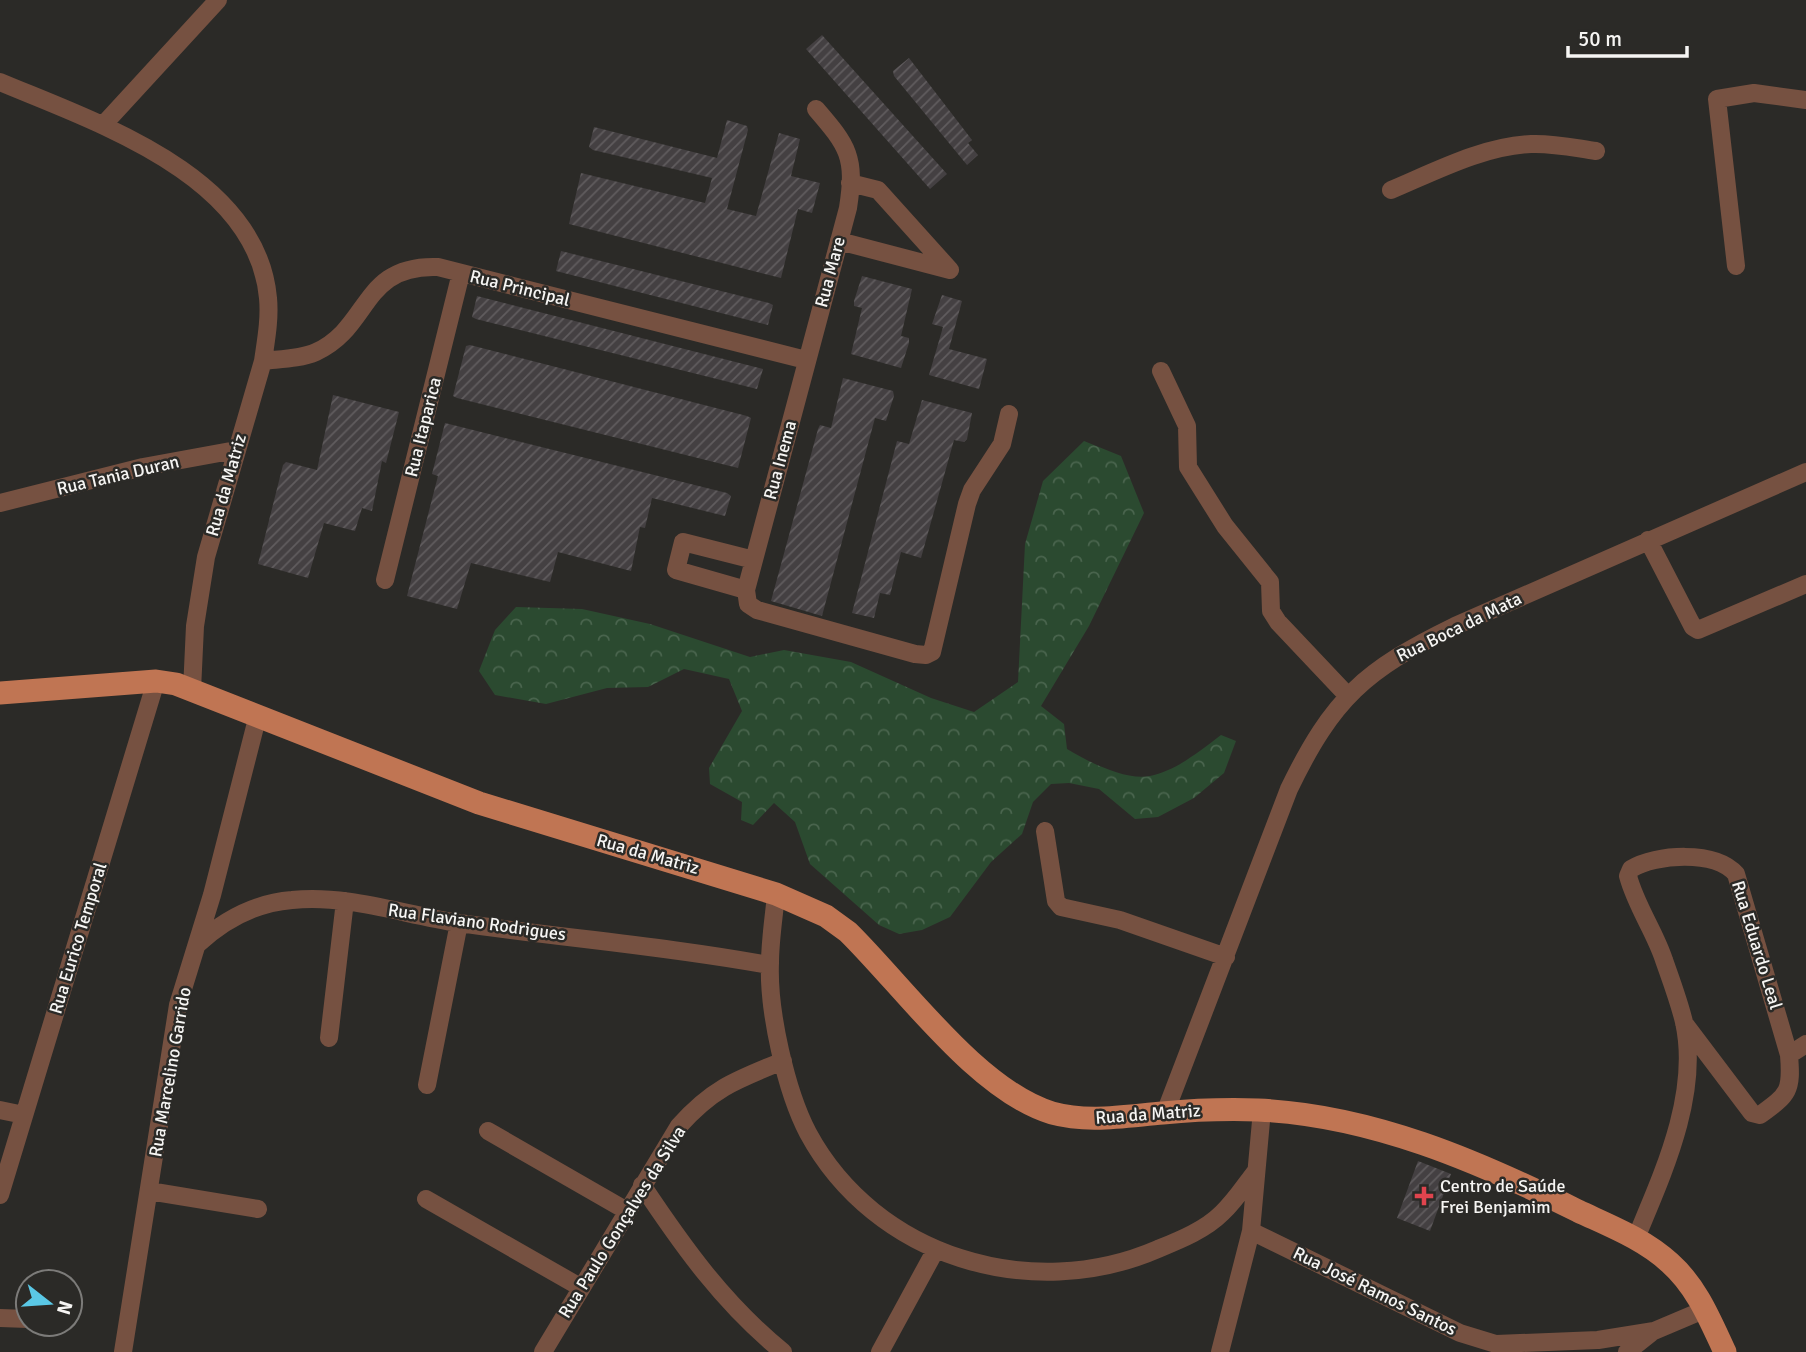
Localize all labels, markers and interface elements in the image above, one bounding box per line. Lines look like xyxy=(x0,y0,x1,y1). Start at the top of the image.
scale bar xyxy=(1568,14,1687,58)
text: 50 m xyxy=(1578,26,1622,52)
street label: Rua Mare xyxy=(810,234,850,310)
street label: Rua Principal xyxy=(468,265,572,311)
street label: Rua Itaparica xyxy=(400,375,446,479)
street label: Rua Inema xyxy=(759,418,801,502)
street label: Rua da Matriz xyxy=(201,431,251,539)
street label: Rua Tania Duran xyxy=(55,450,181,500)
street label: Rua Boca da Mata xyxy=(1393,587,1525,667)
street label: Rua da Matriz xyxy=(594,829,702,879)
street label: Rua Eurico Temporal xyxy=(44,860,112,1016)
street label: Rua Eduardo Leal xyxy=(1727,878,1787,1012)
street label: Rua Flaviano Rodrigues xyxy=(387,899,568,945)
street label: Rua Marcelino Garrido xyxy=(144,985,196,1159)
street label: Rua da Matriz xyxy=(1095,1099,1201,1129)
street label: Rua Paulo Gonçalves da Silva xyxy=(554,1122,690,1322)
place label: Centro de Saúde Frei Benjamim xyxy=(1440,1175,1566,1218)
marker: Centro de Saúde Frei Benjamim xyxy=(1414,1186,1434,1206)
street label: Rua José Ramos Santos xyxy=(1290,1242,1461,1340)
north arrow xyxy=(14,1268,84,1338)
text: N xyxy=(51,1298,78,1318)

